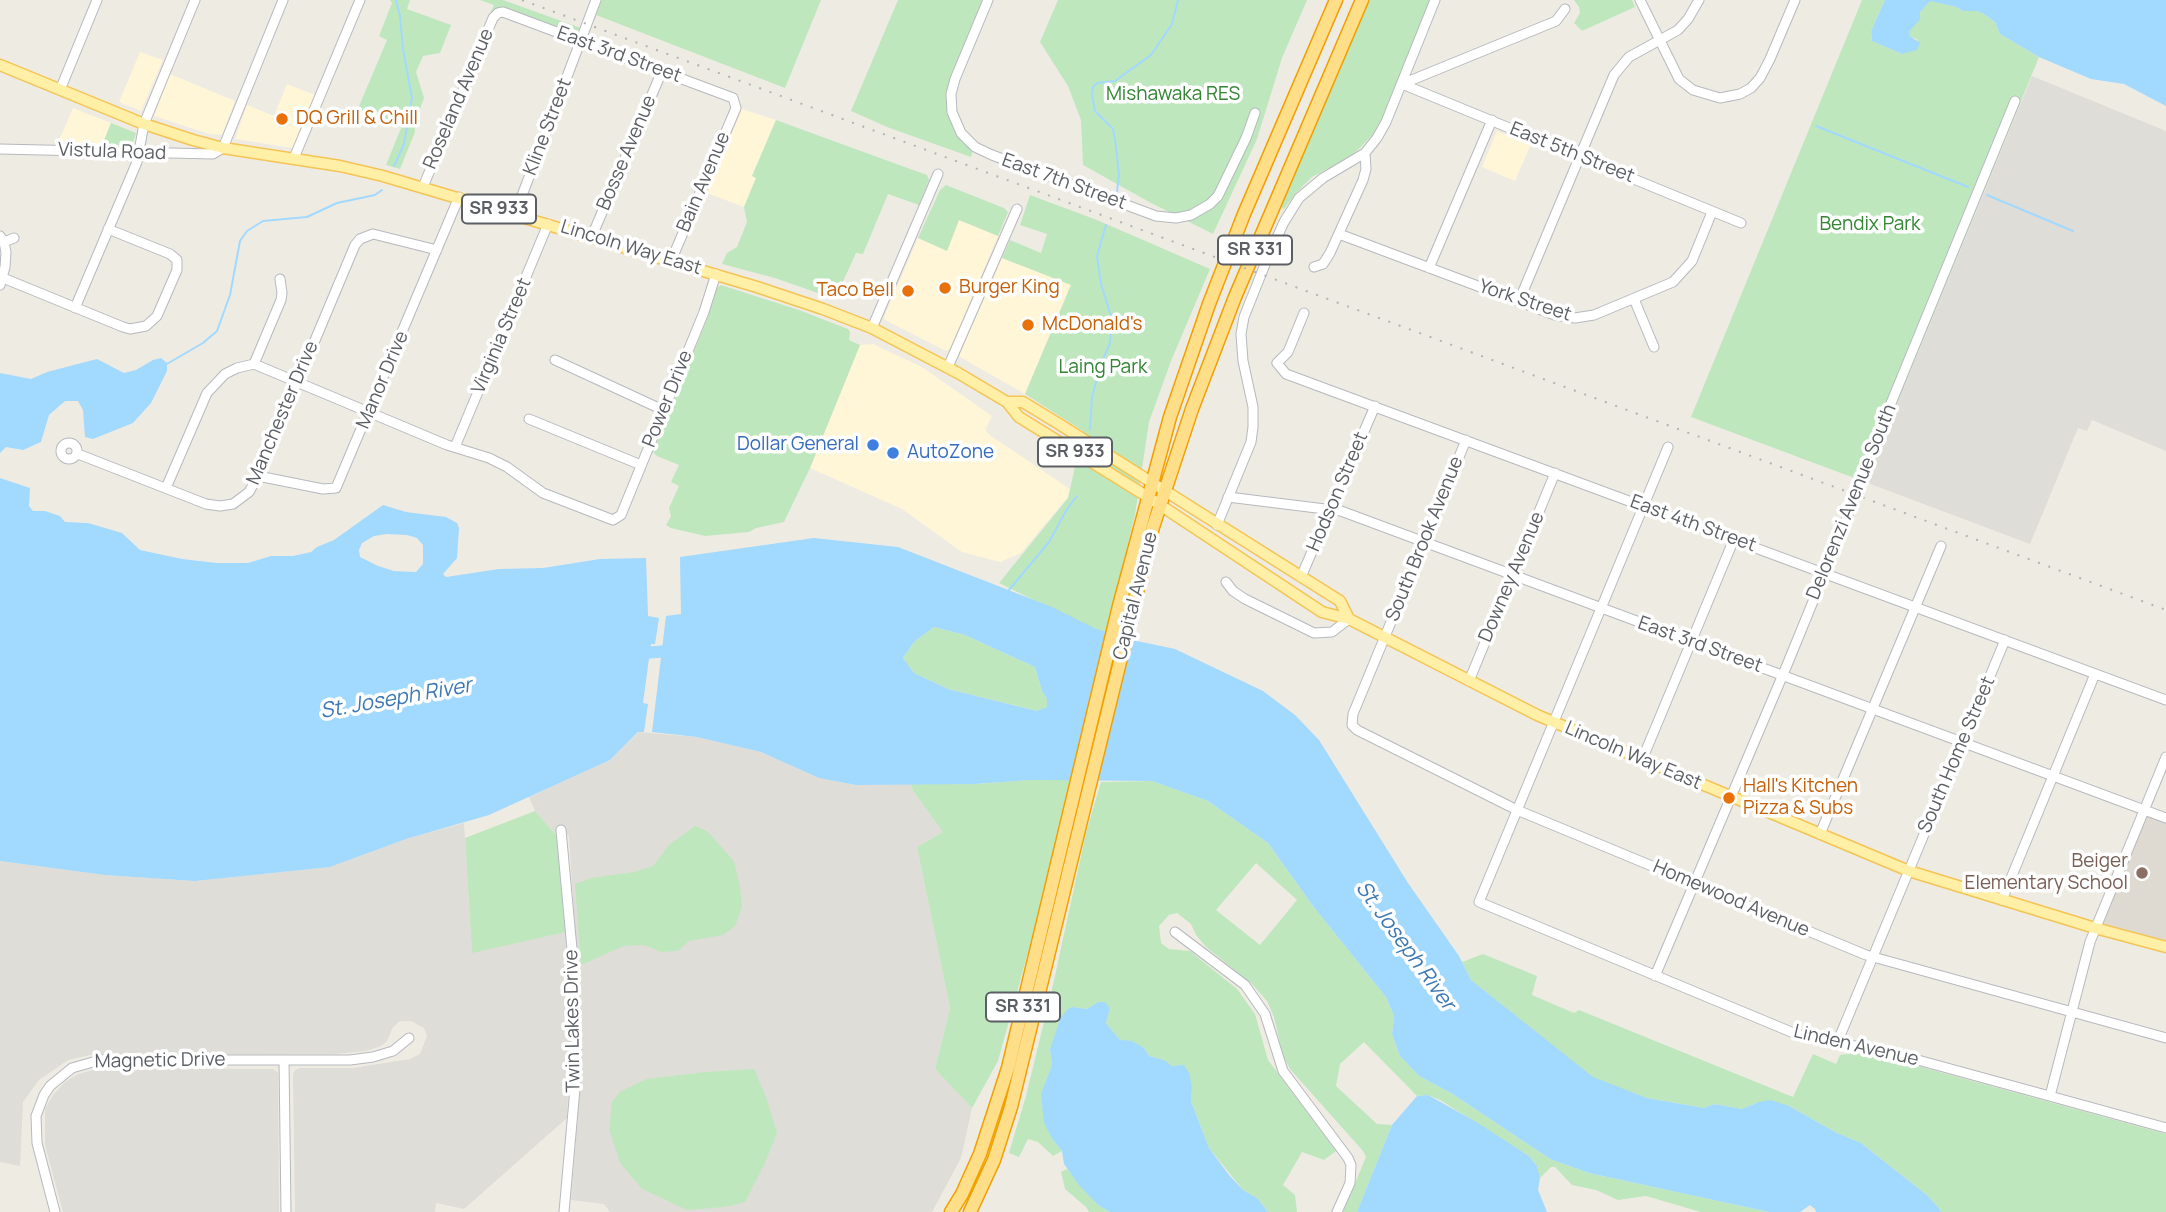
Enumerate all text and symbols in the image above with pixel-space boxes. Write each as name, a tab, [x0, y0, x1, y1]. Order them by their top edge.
street label: East 3rd Street	[554, 22, 684, 88]
street label: Roseland Avenue	[419, 25, 499, 173]
street label: Kline Street	[519, 75, 577, 179]
park label: Mishawaka RES	[1106, 84, 1240, 106]
street label: Bosse Avenue	[593, 92, 661, 214]
place label: DQ Grill & Chill	[296, 108, 418, 130]
marker: DQ Grill & Chill	[274, 111, 290, 127]
street label: East 5th Street	[1506, 118, 1638, 188]
street label: Bain Avenue	[673, 128, 735, 236]
street label: Vistula Road	[58, 139, 166, 165]
street label: East 7th Street	[999, 149, 1129, 215]
road number: SR 933	[462, 194, 536, 224]
park label: Bendix Park	[1819, 214, 1921, 236]
street label: Lincoln Way East	[558, 216, 704, 280]
road number: SR 331	[1218, 236, 1292, 264]
street label: Virginia Street	[467, 275, 537, 397]
street label: York Street	[1476, 275, 1574, 327]
place label: Burger King	[959, 277, 1060, 299]
place label: Taco Bell	[817, 280, 894, 302]
marker: Burger King	[937, 280, 953, 296]
marker: Taco Bell	[900, 283, 916, 299]
place label: McDonald's	[1042, 314, 1143, 336]
marker: McDonald's	[1020, 317, 1036, 333]
street label: Manor Drive	[352, 328, 414, 432]
street label: Manchester Drive	[242, 338, 324, 488]
street label: Power Drive	[638, 347, 698, 451]
park label: Laing Park	[1059, 357, 1147, 379]
street label: Delorenzi Avenue South	[1802, 401, 1902, 603]
street label: Hodson Street	[1303, 429, 1373, 555]
place label: Dollar General	[737, 434, 859, 456]
marker: Dollar General	[865, 437, 881, 453]
road number: SR 933	[1038, 438, 1112, 466]
place label: AutoZone	[907, 442, 994, 464]
marker: AutoZone	[885, 445, 901, 461]
street label: South Brook Avenue	[1381, 453, 1469, 625]
street label: East 4th Street	[1627, 491, 1759, 557]
street label: Downey Avenue	[1474, 508, 1550, 646]
street label: Capital Avenue	[1109, 530, 1163, 662]
street label: East 3rd Street	[1635, 612, 1765, 678]
water label: St. Joseph River	[318, 673, 474, 725]
street label: South Home Street	[1914, 673, 2000, 837]
street label: Lincoln Way East	[1561, 717, 1705, 795]
place label: Hall's Kitchen Pizza & Subs	[1743, 776, 1858, 820]
marker: Hall's Kitchen Pizza & Subs	[1721, 790, 1737, 806]
place label: Beiger Elementary School	[1965, 851, 2128, 895]
street label: Homewood Avenue	[1649, 856, 1813, 942]
marker: Beiger Elementary School	[2134, 865, 2150, 881]
water label: St. Joseph River	[1350, 877, 1460, 1015]
street label: Twin Lakes Drive	[560, 949, 586, 1093]
road number: SR 331	[986, 992, 1060, 1022]
street label: Linden Avenue	[1791, 1021, 1921, 1071]
street label: Magnetic Drive	[94, 1048, 226, 1074]

